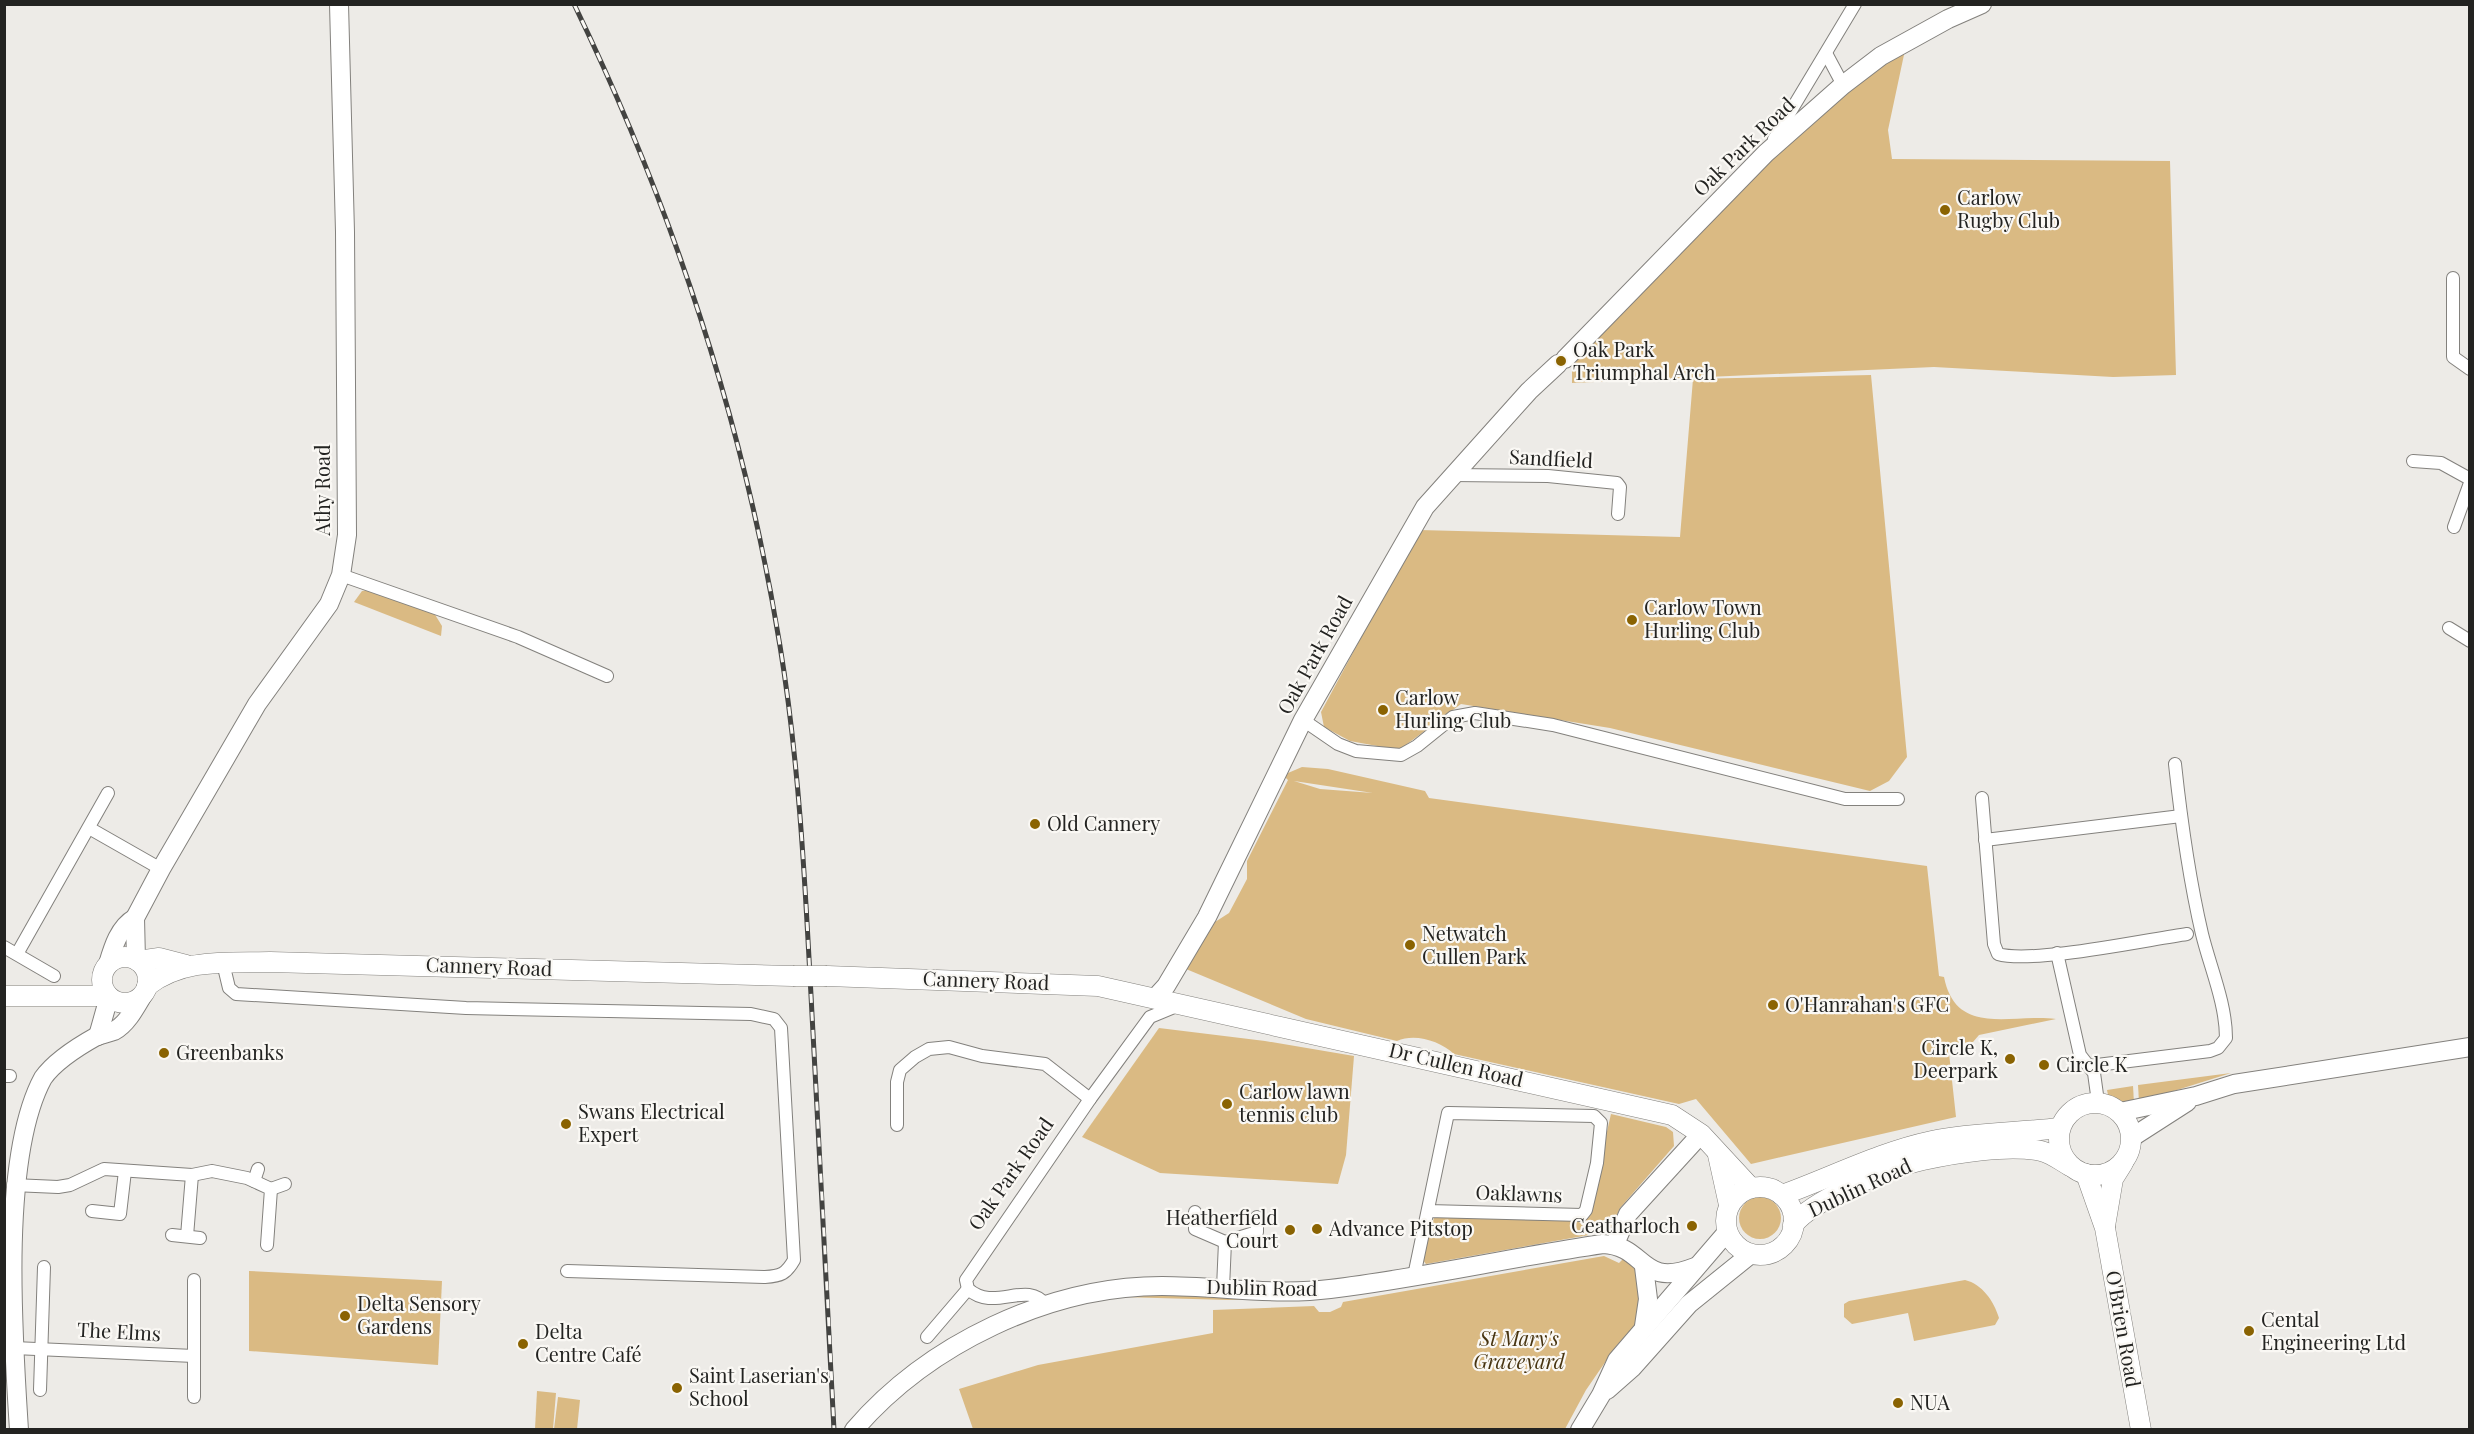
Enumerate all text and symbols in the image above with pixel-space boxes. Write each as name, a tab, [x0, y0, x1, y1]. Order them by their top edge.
street label: Oak Park Road	[1686, 90, 1800, 201]
place label: Carlow Rugby Club	[1957, 183, 2060, 233]
marker: Carlow Rugby Club	[1938, 203, 1952, 217]
place label: Oak Park Triumphal Arch	[1573, 335, 1716, 385]
marker: Oak Park Triumphal Arch	[1554, 354, 1568, 368]
street label: Sandfield	[1508, 442, 1594, 473]
street label: Athy Road	[308, 444, 335, 537]
street label: Oak Park Road	[1270, 590, 1358, 718]
place label: Carlow Town Hurling Club	[1644, 593, 1762, 643]
marker: Carlow Town Hurling Club	[1625, 613, 1639, 627]
place label: Carlow Hurling Club	[1395, 683, 1511, 733]
marker: Carlow Hurling Club	[1376, 703, 1390, 717]
place label: Old Cannery	[1047, 809, 1160, 836]
marker: Old Cannery	[1028, 817, 1042, 831]
place label: Netwatch Cullen Park	[1422, 919, 1527, 969]
marker: Netwatch Cullen Park	[1403, 938, 1417, 952]
street label: Cannery Road	[425, 950, 553, 981]
street label: Cannery Road	[922, 964, 1050, 995]
place label: O'Hanrahan's GFC	[1785, 990, 1949, 1017]
marker: O'Hanrahan's GFC	[1766, 998, 1780, 1012]
place label: Circle K, Deerpark	[1913, 1033, 1998, 1083]
street label: Dr Cullen Road	[1387, 1035, 1527, 1092]
place label: Greenbanks	[176, 1038, 284, 1065]
marker: Greenbanks	[157, 1046, 171, 1060]
place label: Circle K	[2056, 1050, 2128, 1077]
marker: Circle K, Deerpark	[2003, 1052, 2017, 1066]
marker: Circle K	[2037, 1058, 2051, 1072]
place label: Carlow lawn tennis club	[1239, 1077, 1350, 1127]
place label: Swans Electrical Expert	[578, 1097, 725, 1147]
marker: Carlow lawn tennis club	[1220, 1097, 1234, 1111]
street label: Oak Park Road	[961, 1111, 1059, 1235]
marker: Swans Electrical Expert	[559, 1117, 573, 1131]
street label: Dublin Road	[1803, 1151, 1916, 1222]
street label: Oaklawns	[1475, 1177, 1563, 1208]
place label: Heatherfield Court	[1166, 1203, 1279, 1253]
place label: Ceatharloch	[1571, 1211, 1680, 1238]
place label: Advance Pitstop	[1328, 1214, 1473, 1241]
marker: Ceatharloch	[1685, 1219, 1699, 1233]
marker: Advance Pitstop	[1310, 1222, 1324, 1236]
marker: Heatherfield Court	[1283, 1223, 1297, 1237]
street label: O'Brien Road	[2101, 1268, 2148, 1390]
street label: Dublin Road	[1206, 1272, 1318, 1301]
place label: Delta Sensory Gardens	[357, 1289, 481, 1339]
place label: Cental Engineering Ltd	[2261, 1305, 2406, 1355]
marker: Delta Sensory Gardens	[338, 1309, 352, 1323]
street label: The Elms	[77, 1315, 162, 1346]
place label: Delta Centre Café	[535, 1317, 642, 1367]
park label: St Mary's Graveyard	[1474, 1324, 1566, 1374]
marker: Cental Engineering Ltd	[2242, 1324, 2256, 1338]
marker: Delta Centre Café	[516, 1337, 530, 1351]
place label: Saint Laserian's School	[689, 1361, 829, 1411]
marker: Saint Laserian's School	[670, 1381, 684, 1395]
place label: NUA	[1910, 1388, 1950, 1415]
marker: NUA	[1891, 1396, 1905, 1410]

